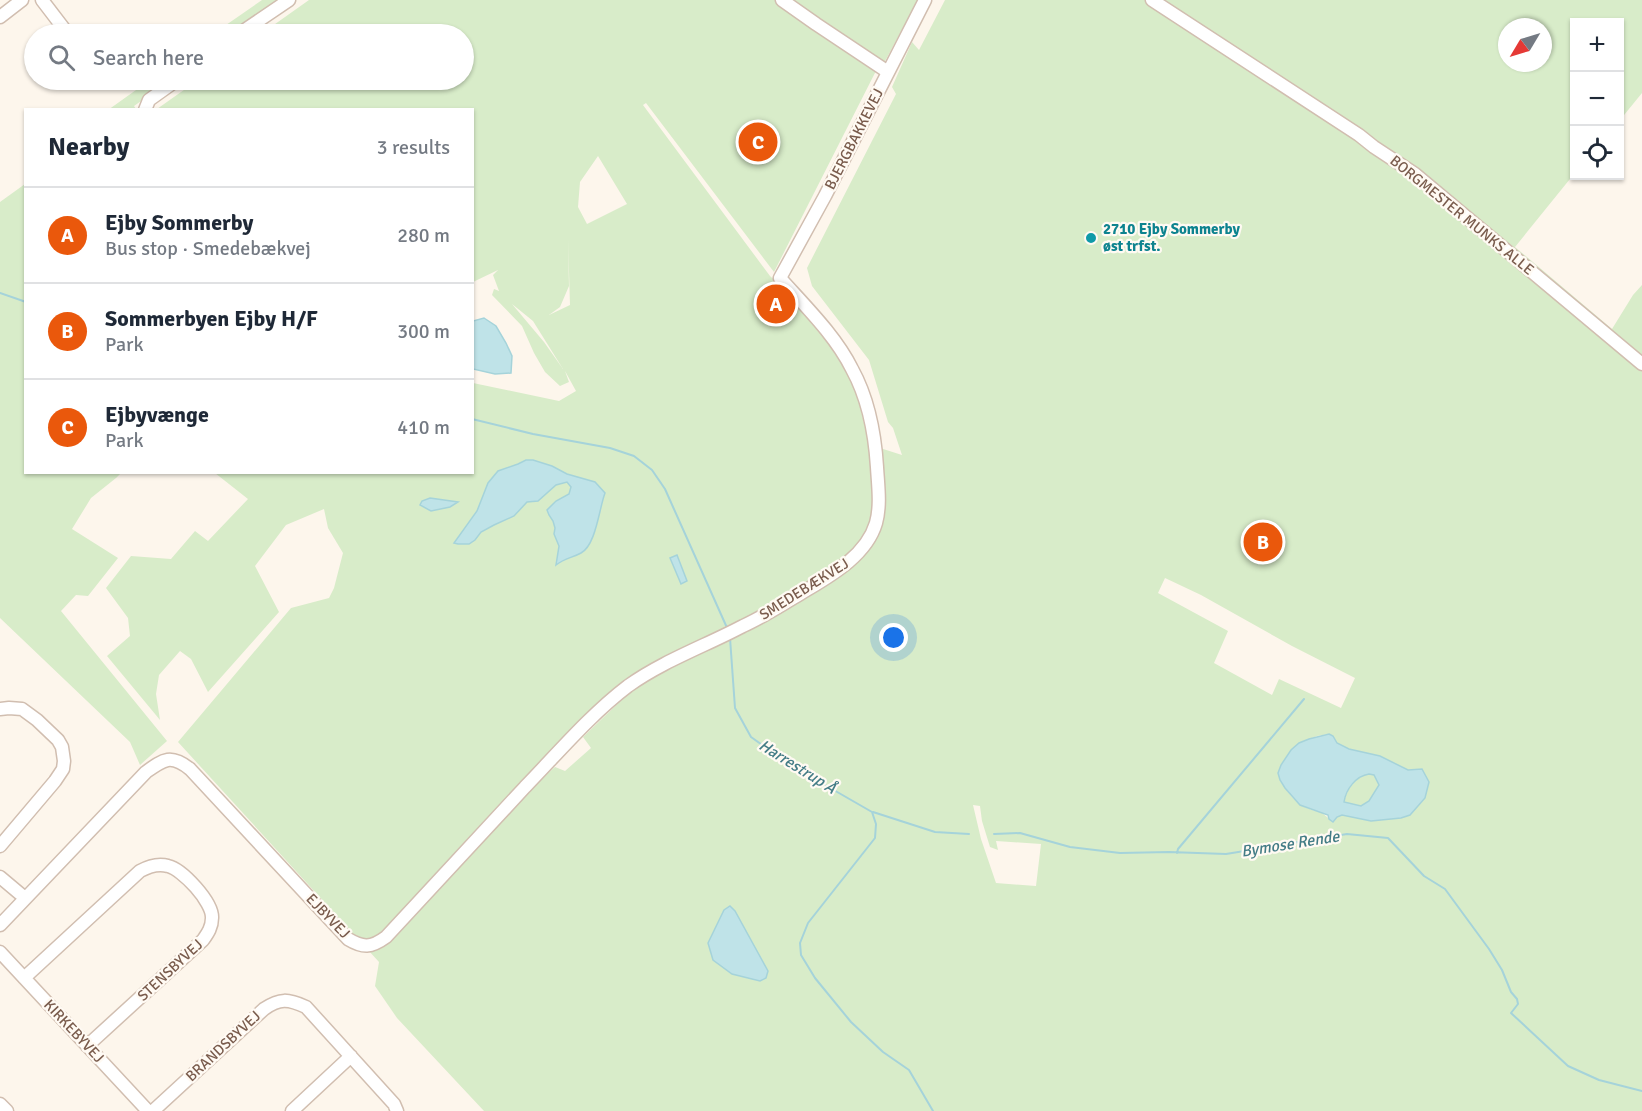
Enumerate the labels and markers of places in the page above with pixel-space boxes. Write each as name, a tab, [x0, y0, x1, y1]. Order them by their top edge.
pin: C	[738, 120, 777, 164]
place label: 2710 Ejby Sommerby øst trfst.	[1103, 220, 1241, 255]
marker: 2710 Ejby Sommerby øst trfst.	[1084, 231, 1098, 245]
pin: A	[756, 282, 796, 326]
pin: B	[1244, 520, 1282, 564]

